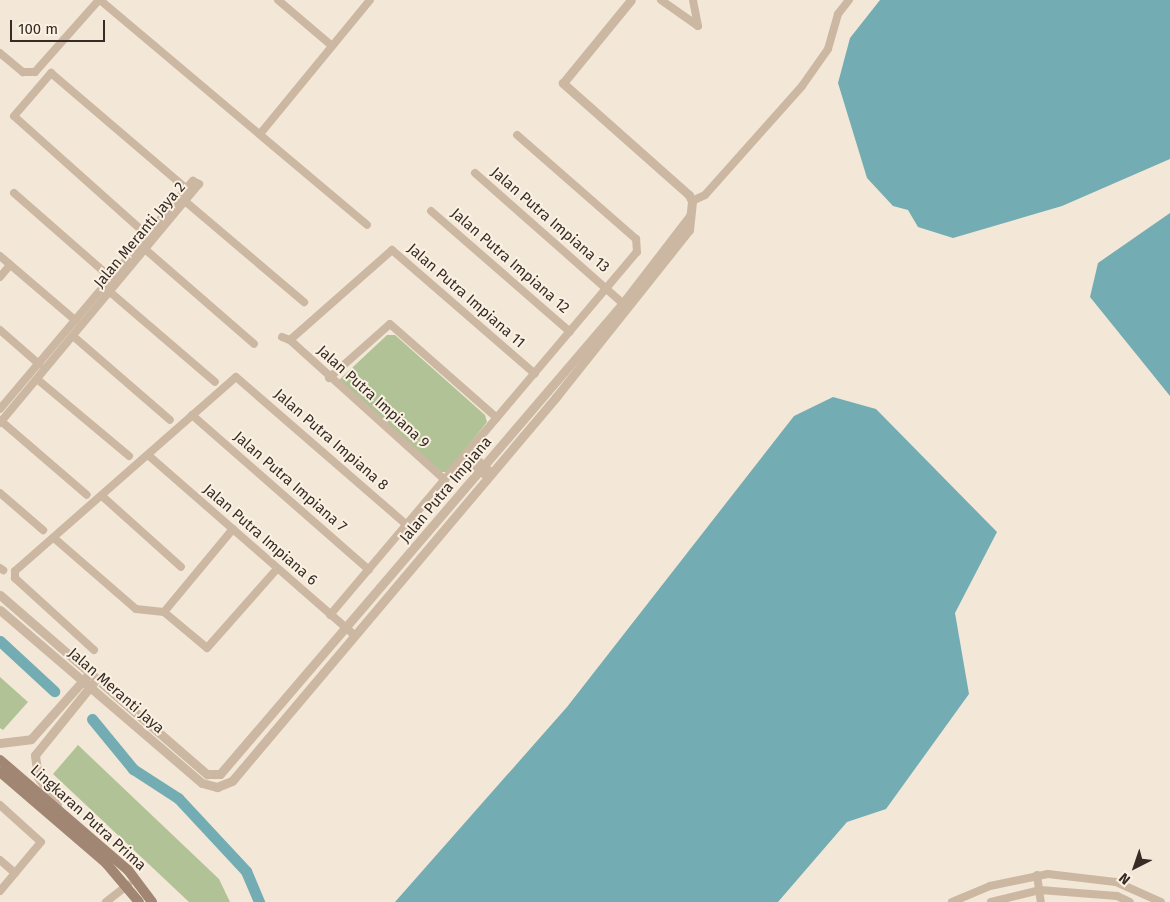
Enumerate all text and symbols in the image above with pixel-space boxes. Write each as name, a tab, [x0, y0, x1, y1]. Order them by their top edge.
scale bar	[12, 10, 108, 42]
text: 100 m	[18, 20, 58, 38]
street label: Jalan Putra Impiana 13	[487, 164, 613, 276]
street label: Jalan Meranti Jaya 2	[90, 178, 190, 292]
street label: Jalan Putra Impiana 12	[447, 205, 573, 317]
street label: Jalan Putra Impiana 11	[404, 240, 528, 352]
street label: Jalan Putra Impiana 9	[313, 342, 433, 452]
street label: Jalan Putra Impiana 8	[270, 385, 392, 495]
street label: Jalan Putra Impiana 7	[230, 428, 350, 536]
street label: Jalan Putra Impiana	[396, 433, 496, 547]
street label: Jalan Putra Impiana 6	[199, 481, 321, 589]
street label: Jalan Meranti Jaya	[64, 644, 168, 738]
street label: Lingkaran Putra Prima	[26, 761, 150, 875]
north arrow	[1110, 842, 1160, 892]
text: N	[1116, 869, 1134, 888]

